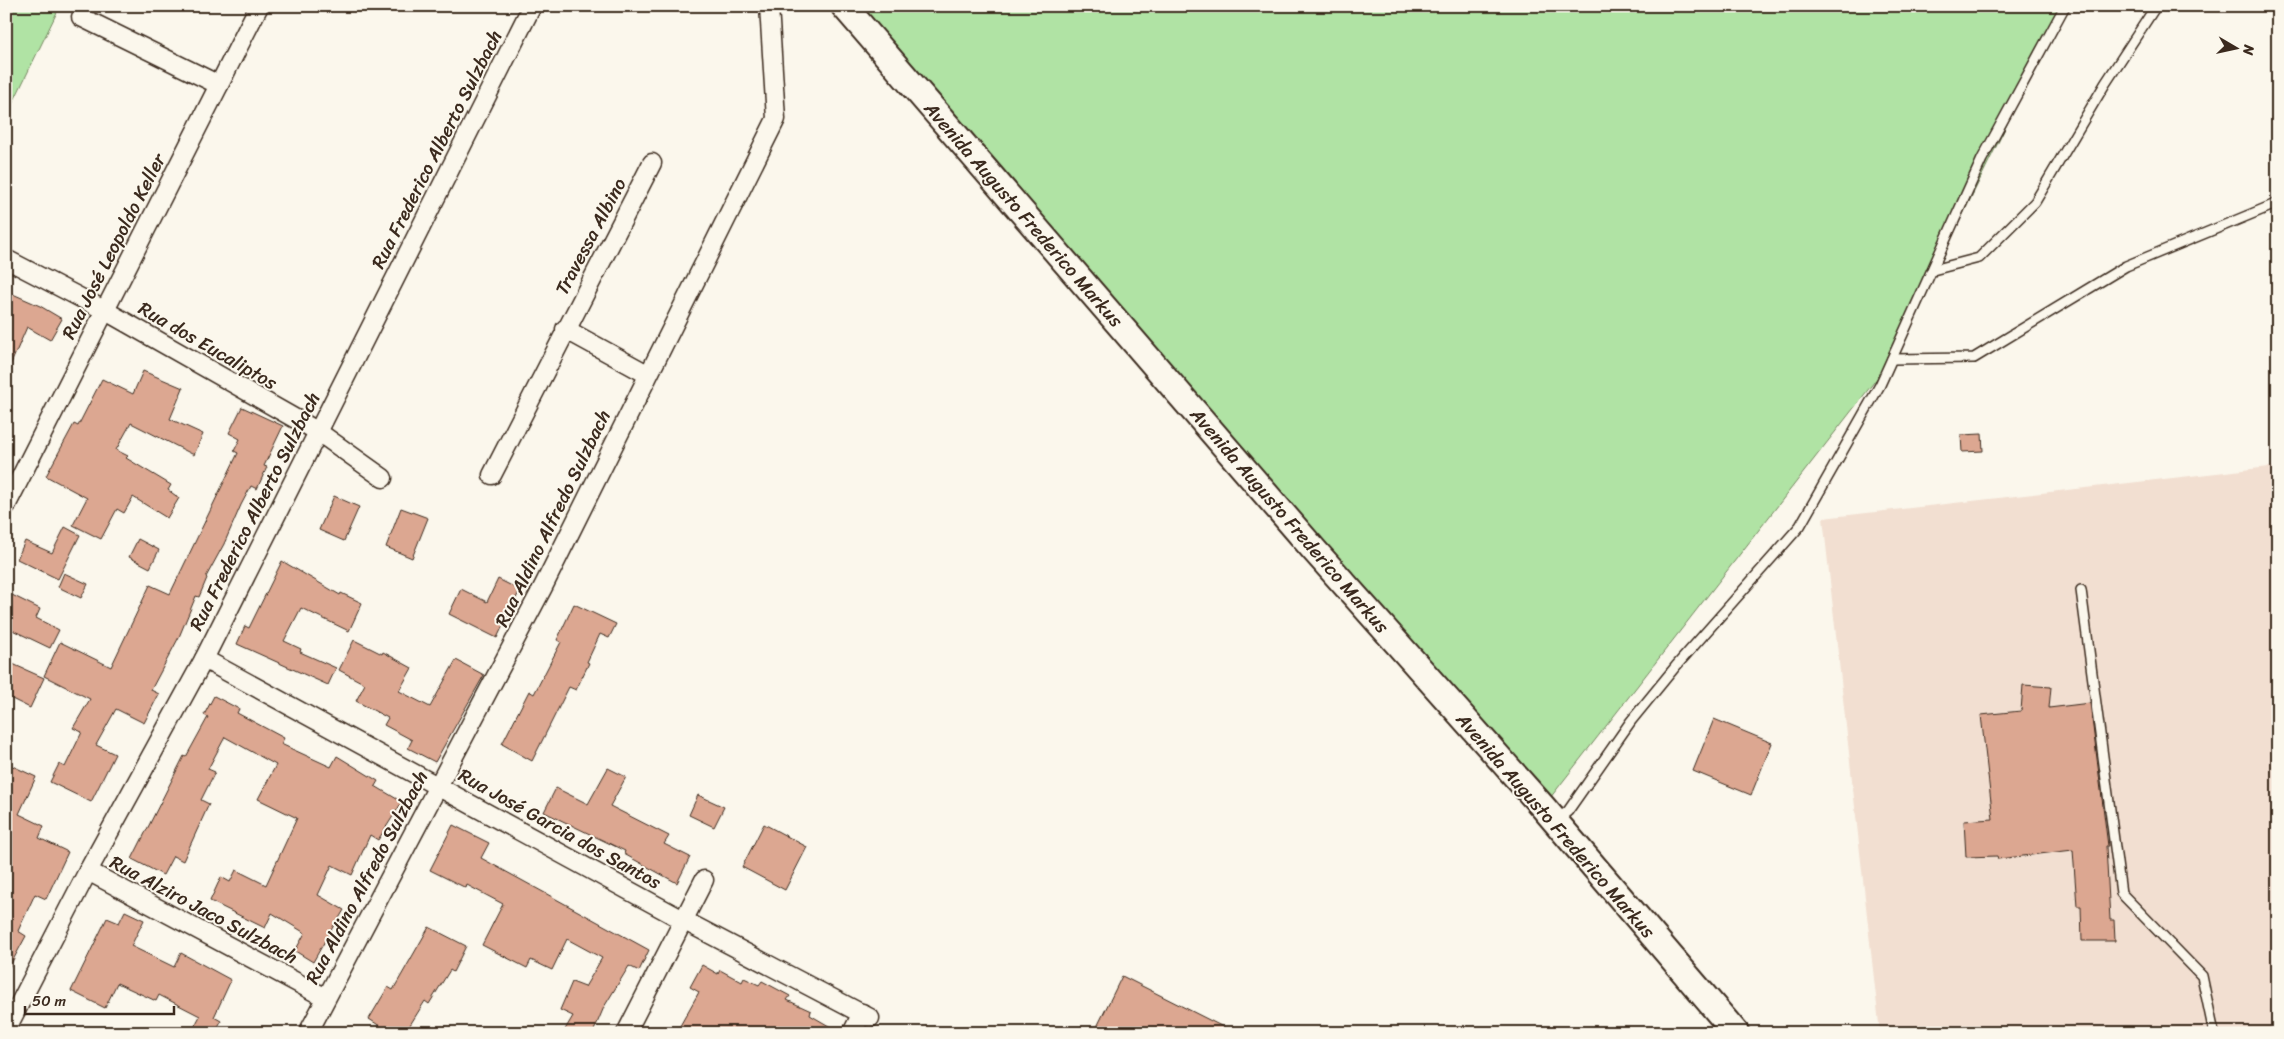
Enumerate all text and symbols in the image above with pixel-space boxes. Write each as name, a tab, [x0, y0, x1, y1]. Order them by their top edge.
north arrow	[2212, 22, 2262, 72]
street label: Rua Frederico Alberto Sulzbach	[362, 24, 511, 274]
text: N	[2235, 42, 2262, 57]
street label: Avenida Augusto Frederico Markus	[915, 93, 1132, 335]
street label: Rua José Leopoldo Keller	[52, 146, 175, 345]
street label: Travessa Albino	[546, 171, 635, 301]
street label: Rua dos Eucaliptos	[132, 292, 284, 399]
street label: Rua Frederico Alberto Sulzbach	[180, 386, 329, 636]
street label: Avenida Augusto Frederico Markus	[1181, 399, 1398, 641]
street label: Rua Aldino Alfredo Sulzbach	[485, 404, 620, 633]
street label: Avenida Augusto Frederico Markus	[1447, 704, 1664, 946]
street label: Rua José Garcia dos Santos	[452, 759, 668, 898]
street label: Rua Aldino Alfredo Sulzbach	[296, 764, 437, 990]
street label: Rua Alziro Jaco Sulzbach	[104, 846, 304, 973]
scale bar	[25, 984, 174, 1016]
text: 50 m	[32, 988, 67, 1014]

